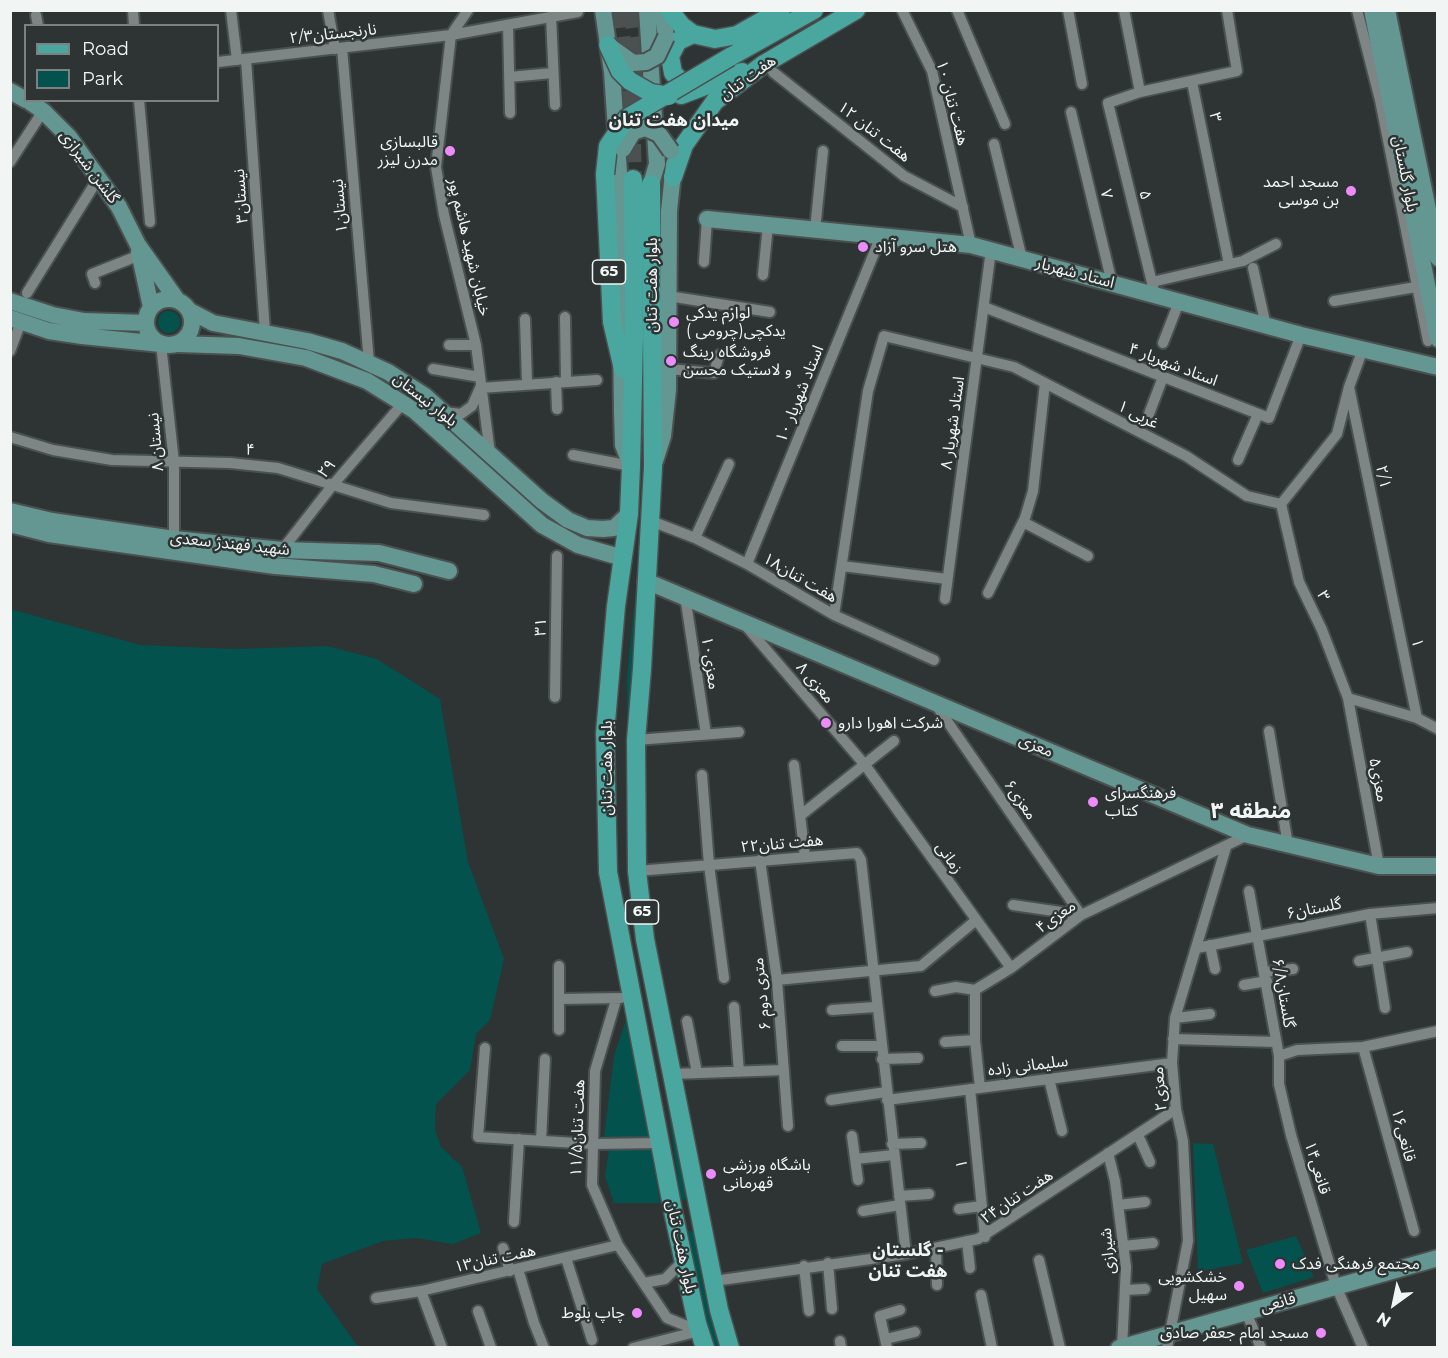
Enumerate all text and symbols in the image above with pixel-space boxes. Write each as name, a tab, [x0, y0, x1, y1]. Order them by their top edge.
street label: ۲/۳نارنجستان	[288, 20, 378, 48]
legend	[24, 24, 219, 102]
text: Road	[82, 38, 129, 60]
street label: هفت تنان	[716, 51, 780, 105]
street label: هفت تنان ۱۰	[931, 58, 973, 148]
text: Park	[82, 68, 123, 90]
street label: هفت تنان ۱۲	[834, 98, 914, 166]
district label: میدان هفت تنان	[609, 110, 739, 132]
street label: ۳	[1205, 111, 1225, 123]
street label: گلشن شیرازی	[55, 126, 123, 208]
place label: قالبسازی مدرن لیزر	[378, 132, 438, 170]
street label: بلوار گلستان	[1388, 134, 1422, 214]
marker: قالبسازی مدرن لیزر	[443, 144, 457, 158]
street label: ۳نیستان	[230, 168, 252, 224]
place label: مسجد احمد بن موسی	[1263, 172, 1339, 210]
street label: خیابان شهید هاشم پور	[444, 176, 494, 318]
street label: ۱نیستان	[328, 178, 352, 234]
marker: مسجد احمد بن موسی	[1344, 184, 1358, 198]
street label: ۷	[1096, 187, 1116, 201]
street label: ۵	[1135, 188, 1155, 202]
street label: بلوار هفت تنان	[642, 237, 662, 333]
place label: هتل سرو آزاد	[875, 237, 957, 257]
marker: هتل سرو آزاد	[856, 240, 870, 254]
street label: استاد شهریار	[1034, 253, 1116, 293]
road number: 65	[592, 260, 626, 284]
place label: لوازم یدکی یدکچی(چرومی )	[686, 303, 786, 341]
marker: لوازم یدکی یدکچی(چرومی )	[667, 315, 681, 329]
street label: استاد شهریار ۴	[1126, 339, 1220, 391]
place label: فروشگاه رینگ و لاستیک محسن	[683, 342, 792, 380]
street label: استاد شهریار ۱۰	[772, 343, 828, 445]
marker: فروشگاه رینگ و لاستیک محسن	[664, 354, 678, 368]
street label: بلوار نیستان	[389, 369, 461, 431]
street label: استاد شهریار ۸	[937, 375, 969, 471]
street label: ۱ غربی	[1114, 397, 1162, 433]
street label: نیستان ۸	[144, 412, 168, 472]
street label: ۴	[244, 440, 256, 460]
street label: ۲۹	[314, 456, 340, 482]
street label: ۲/۱	[1371, 463, 1395, 491]
street label: شهید فهندژ سعدی	[169, 528, 291, 560]
street label: هفت تنان۱۸	[759, 549, 841, 607]
street label: ۳	[1312, 588, 1334, 604]
street label: ۳۱	[531, 618, 551, 636]
street label: ۱۰معزی	[697, 635, 723, 691]
street label: ۱	[1407, 637, 1427, 649]
street label: معزی ۸	[792, 658, 838, 708]
place label: شرکت اهورا دارو	[838, 713, 943, 733]
marker: شرکت اهورا دارو	[819, 716, 833, 730]
street label: بلوار هفت تنان	[597, 720, 617, 816]
street label: معزی	[1016, 730, 1056, 762]
street label: ۵معزی	[1364, 756, 1392, 804]
street label: ۶معزی	[999, 776, 1041, 824]
place label: فرهنگسرای کتاب	[1105, 783, 1176, 821]
marker: فرهنگسرای کتاب	[1086, 795, 1100, 809]
district label: منطقه ۳	[1211, 799, 1291, 825]
street label: ۲۲هفت تنان	[740, 831, 824, 857]
street label: زمانی	[931, 838, 967, 878]
street label: گلستان۶	[1285, 894, 1343, 924]
street label: ۴معزی	[1032, 896, 1080, 938]
road number: 65	[626, 900, 658, 924]
street label: ۶ متری دوم	[749, 957, 775, 1031]
street label: ۶/۸گلستان	[1267, 957, 1299, 1029]
street label: سلیمانی زاده	[987, 1052, 1069, 1080]
street label: ۲معزی	[1149, 1066, 1171, 1112]
street label: ۱۱/۵هفت تنان	[567, 1079, 589, 1177]
street label: ۱۶قانعی	[1387, 1106, 1419, 1164]
street label: ۱۴قانعی	[1300, 1139, 1334, 1197]
place label: باشگاه ورزشی قهرمانی	[723, 1155, 811, 1193]
street label: ۱	[952, 1158, 972, 1170]
street label: هفت تنان۲۴	[977, 1166, 1057, 1228]
marker: باشگاه ورزشی قهرمانی	[704, 1167, 718, 1181]
street label: بلوار هفت تنان	[662, 1198, 700, 1296]
street label: شیرازی	[1096, 1227, 1120, 1275]
district label: گلستان - هفت تنان	[868, 1240, 948, 1282]
street label: ۱۳هفت تنان	[452, 1241, 538, 1277]
place label: مجتمع فرهنگی فدک	[1292, 1254, 1420, 1274]
marker: مجتمع فرهنگی فدک	[1273, 1257, 1287, 1271]
place label: خشکشویی سهیل	[1158, 1267, 1227, 1305]
north arrow	[1364, 1274, 1424, 1334]
marker: خشکشویی سهیل	[1232, 1279, 1246, 1293]
street label: قانعی	[1258, 1289, 1298, 1317]
place label: چاپ بلوط	[562, 1303, 625, 1323]
marker: چاپ بلوط	[630, 1306, 644, 1320]
text: N	[1373, 1308, 1395, 1331]
place label: مسجد امام جعفر صادق	[1160, 1323, 1309, 1343]
marker: مسجد امام جعفر صادق	[1314, 1326, 1328, 1340]

